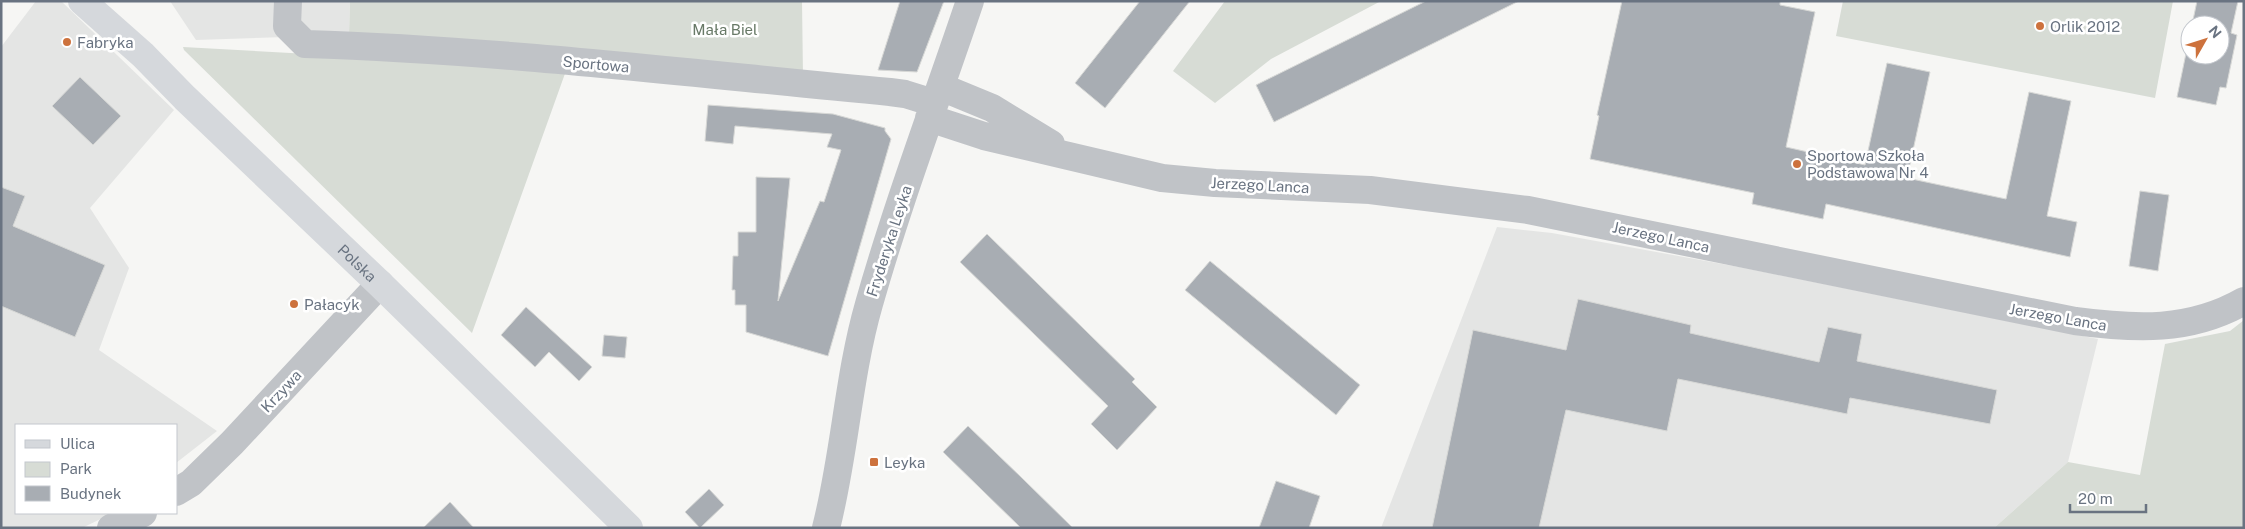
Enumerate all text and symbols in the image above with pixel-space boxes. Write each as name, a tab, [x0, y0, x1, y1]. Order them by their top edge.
north arrow	[2180, 15, 2230, 65]
place label: Orlik 2012	[2050, 18, 2120, 35]
marker: Orlik 2012	[2034, 20, 2046, 32]
park label: Mała Biel	[692, 21, 758, 38]
text: N	[2205, 23, 2225, 41]
place label: Fabryka	[77, 34, 134, 51]
marker: Fabryka	[61, 36, 73, 48]
street label: Sportowa	[562, 53, 630, 75]
place label: Sportowa Szkoła Podstawowa Nr 4	[1807, 147, 1929, 181]
marker: Sportowa Szkoła Podstawowa Nr 4	[1791, 158, 1803, 170]
street label: Jerzego Lanca	[1210, 174, 1310, 196]
street label: Fryderyka Leyka	[863, 183, 915, 299]
street label: Jerzego Lanca	[1611, 218, 1711, 256]
street label: Polska	[335, 240, 380, 285]
place label: Pałacyk	[304, 296, 360, 313]
marker: Pałacyk	[288, 298, 300, 310]
street label: Jerzego Lanca	[2008, 300, 2108, 334]
street label: Krzywa	[257, 366, 305, 416]
legend	[15, 424, 178, 514]
text: Ulica	[60, 435, 95, 452]
place label: Leyka	[884, 454, 925, 471]
marker: Leyka	[868, 456, 880, 468]
text: Park	[60, 460, 92, 477]
scale bar	[2070, 482, 2146, 514]
text: Budynek	[60, 485, 121, 502]
text: 20 m	[2078, 490, 2113, 507]

